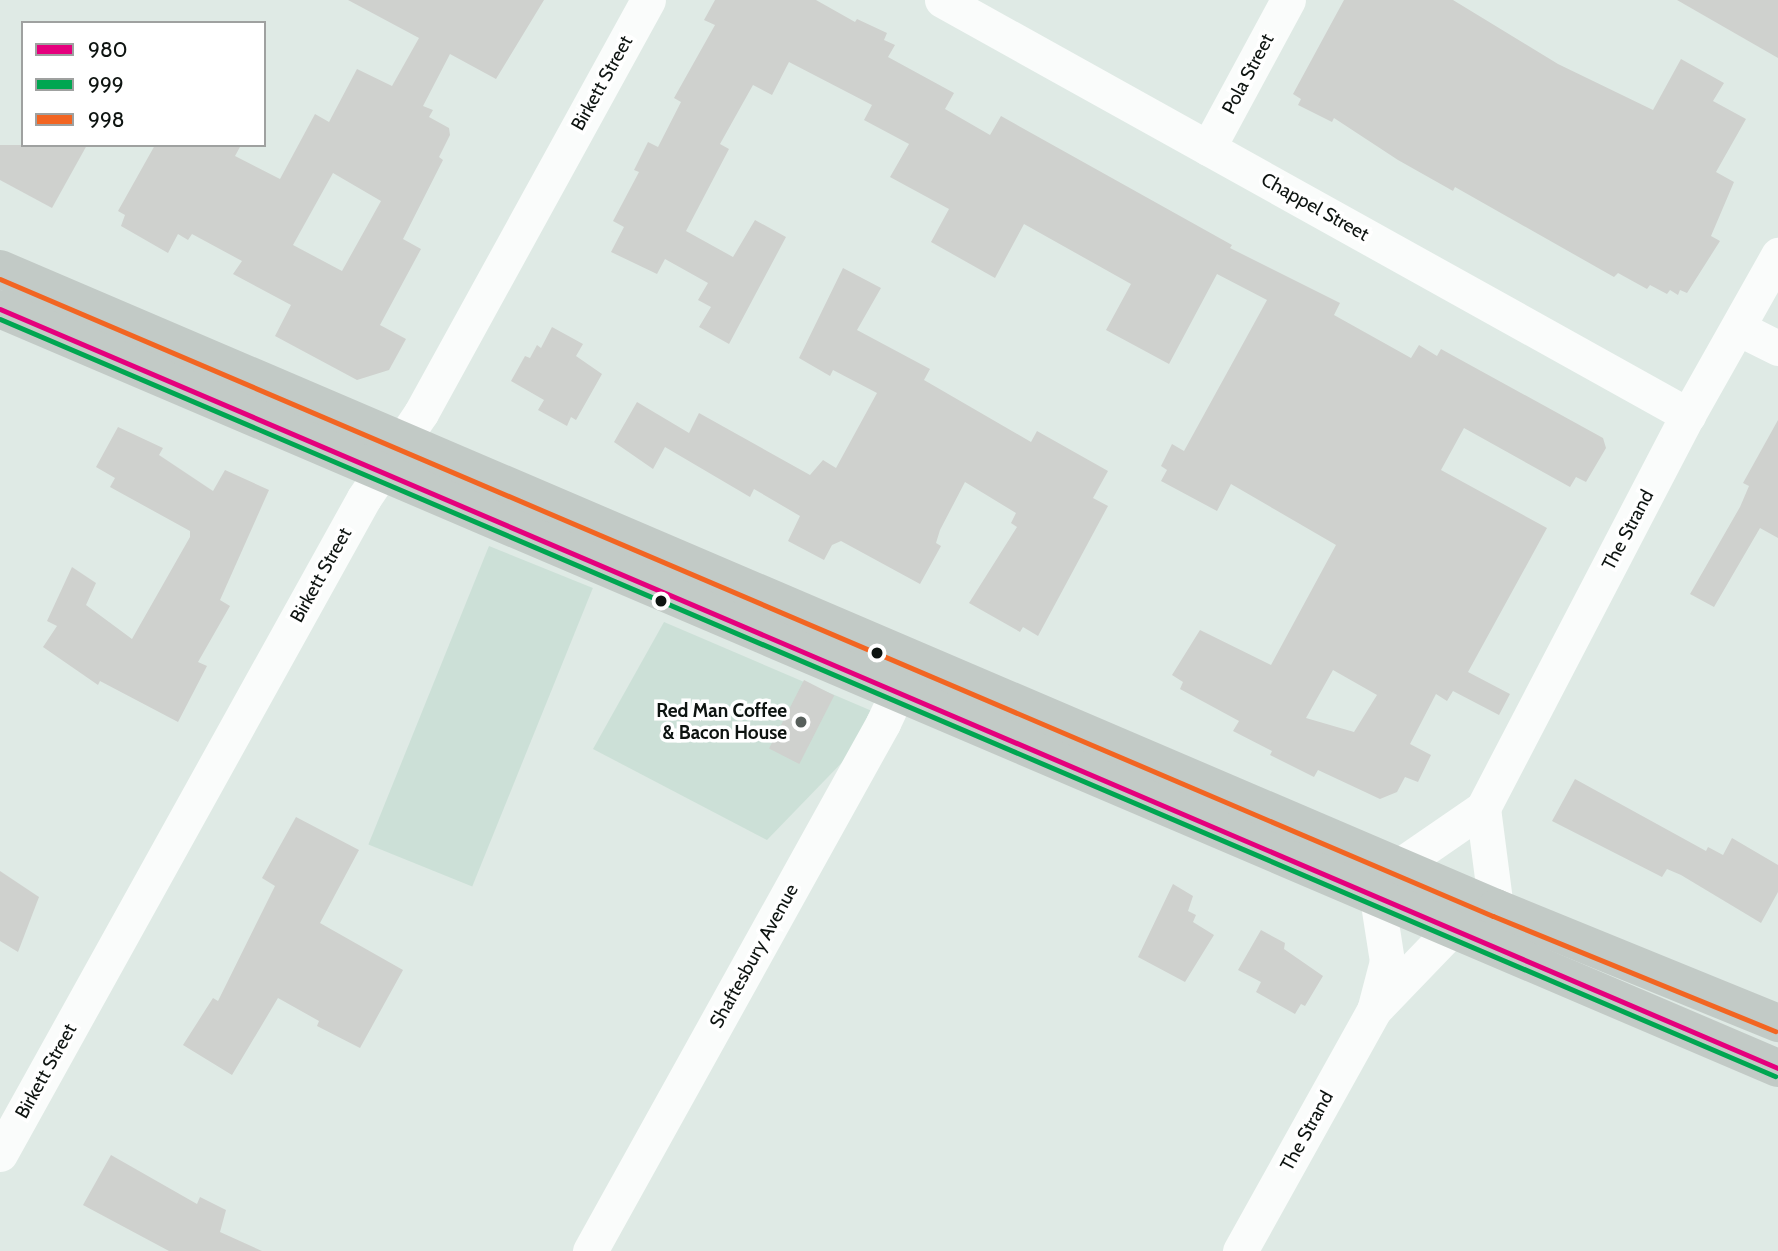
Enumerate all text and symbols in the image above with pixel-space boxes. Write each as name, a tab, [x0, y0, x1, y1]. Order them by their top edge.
legend	[21, 21, 266, 147]
street label: Pola Street	[1217, 30, 1279, 118]
street label: Birkett Street	[567, 32, 637, 134]
text: 980	[88, 37, 127, 62]
text: 999	[88, 72, 124, 97]
text: 998	[88, 107, 125, 132]
street label: Chappel Street	[1257, 168, 1373, 246]
street label: The Strand	[1597, 486, 1659, 574]
street label: Birkett Street	[286, 524, 356, 626]
unlabelled marker	[654, 594, 668, 608]
unlabelled marker	[870, 646, 884, 660]
place label: Red Man Coffee & Bacon House	[656, 700, 787, 744]
marker: Red Man Coffee & Bacon House	[793, 714, 809, 730]
street label: Shaftesbury Avenue	[705, 880, 803, 1032]
street label: Birkett Street	[11, 1020, 81, 1122]
street label: The Strand	[1276, 1087, 1338, 1175]

